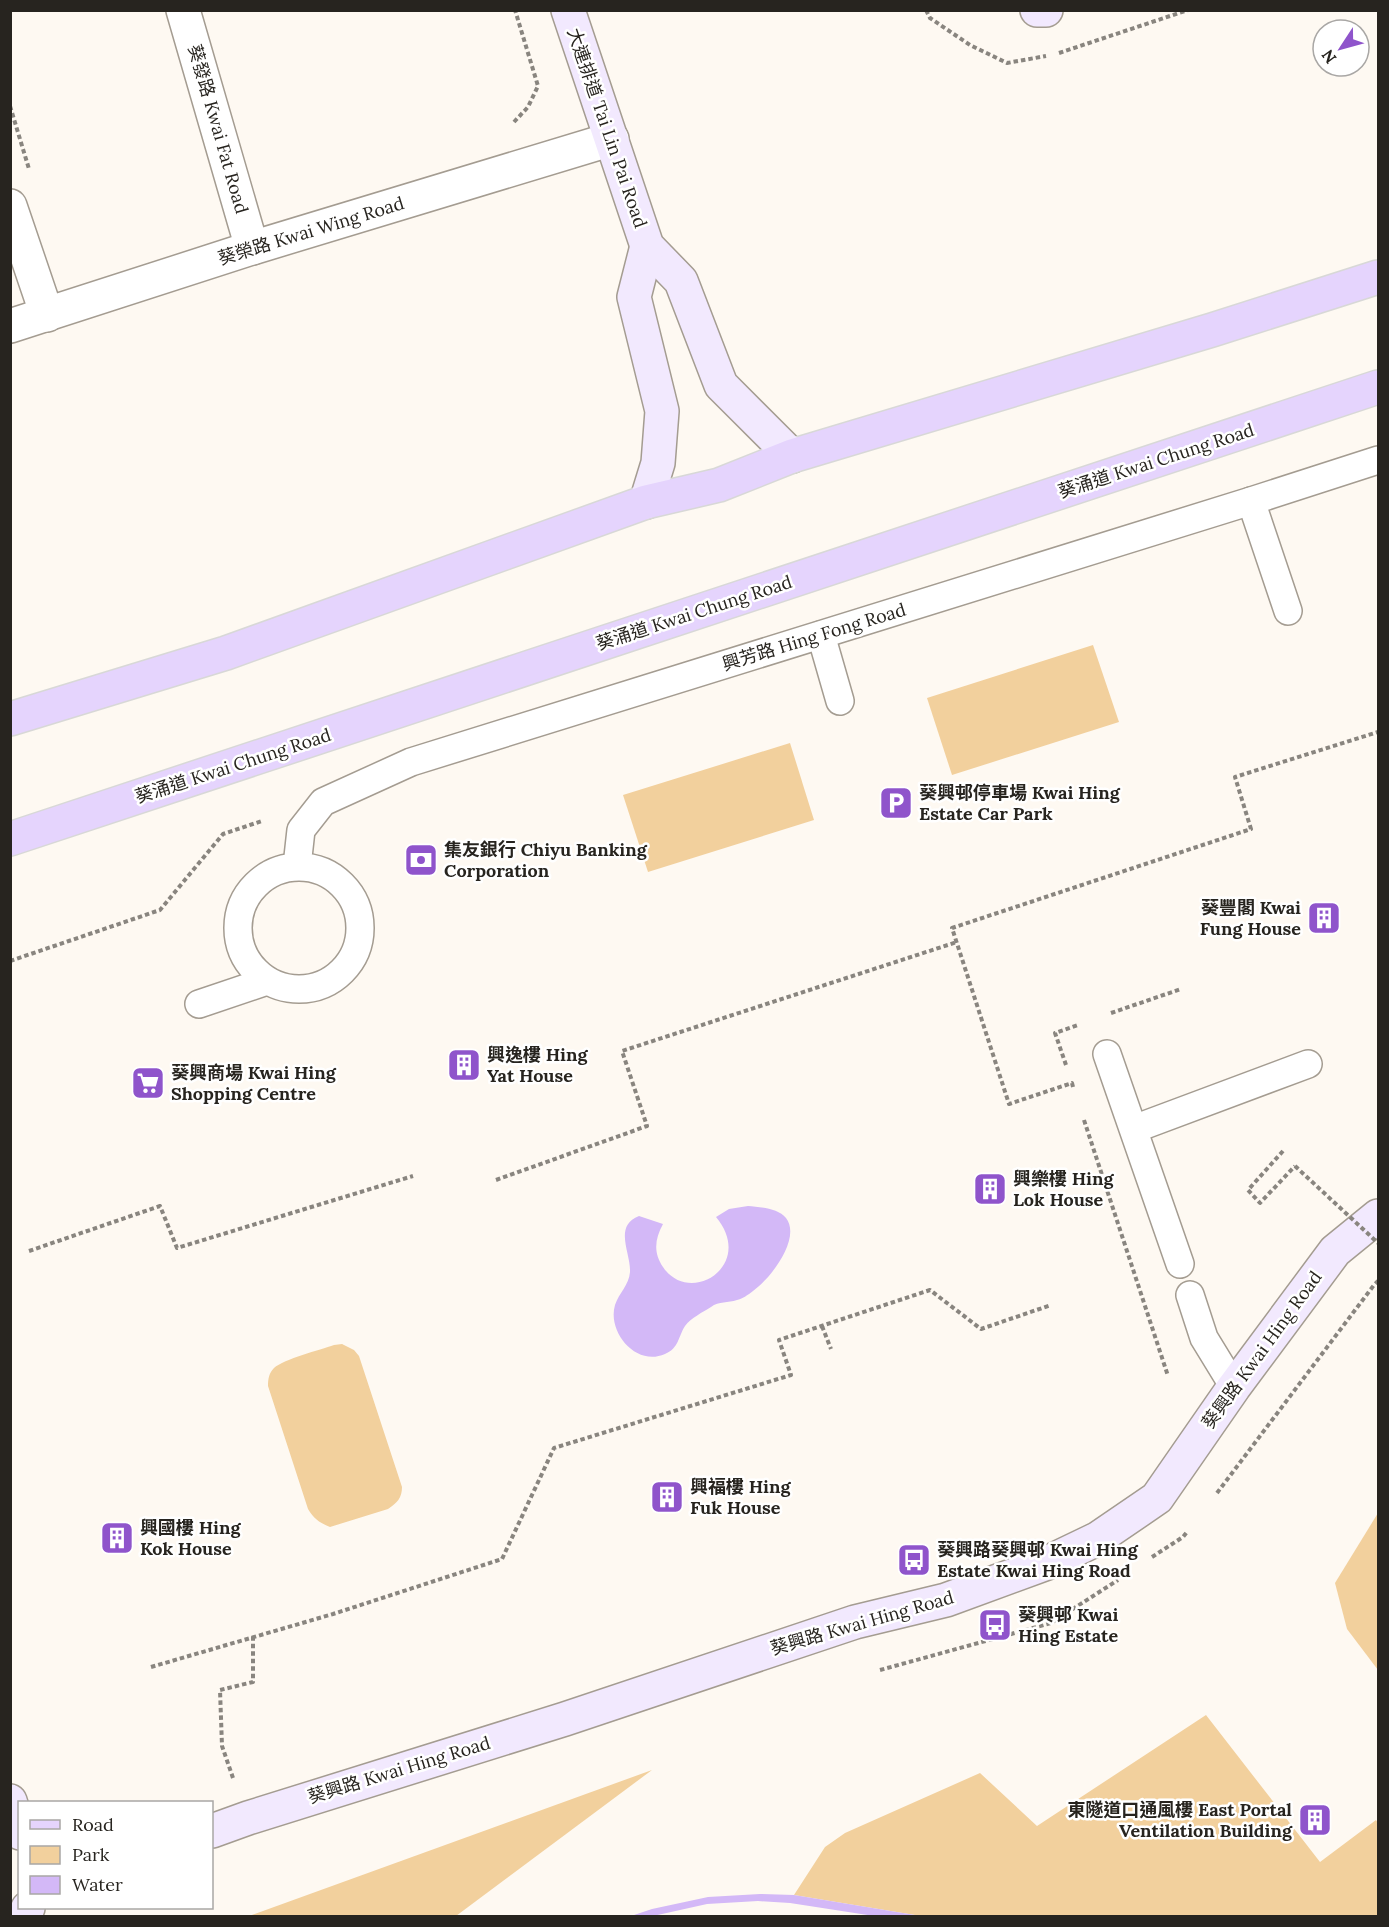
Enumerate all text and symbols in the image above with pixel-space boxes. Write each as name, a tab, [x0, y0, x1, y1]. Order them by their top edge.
north arrow	[1311, 18, 1371, 78]
street label: 大連排道 Tai Lin Pai Road	[562, 25, 653, 231]
street label: 葵發路 Kwai Fat Road	[183, 41, 254, 216]
text: N	[1317, 46, 1341, 68]
street label: 葵榮路 Kwai Wing Road	[215, 191, 407, 270]
street label: 葵涌道 Kwai Chung Road	[1055, 418, 1257, 503]
street label: 葵涌道 Kwai Chung Road	[593, 570, 795, 655]
street label: 興芳路 Hing Fong Road	[719, 598, 909, 675]
street label: 葵涌道 Kwai Chung Road	[132, 723, 334, 808]
place label: 葵興邨停車場 Kwai Hing Estate Car Park	[919, 781, 1121, 825]
parking icon: 葵興邨停車場 Kwai Hing Estate Car Park	[878, 785, 914, 821]
place label: 集友銀行 Chiyu Banking Corporation	[444, 838, 648, 882]
bank icon: 集友銀行 Chiyu Banking Corporation	[403, 842, 439, 878]
place label: 葵豐閣 Kwai Fung House	[1200, 896, 1301, 940]
building icon: 葵豐閣 Kwai Fung House	[1306, 900, 1342, 936]
place label: 興逸樓 Hing Yat House	[487, 1043, 588, 1087]
building icon: 興逸樓 Hing Yat House	[446, 1047, 482, 1083]
place label: 葵興商場 Kwai Hing Shopping Centre	[171, 1061, 337, 1105]
supermarket icon: 葵興商場 Kwai Hing Shopping Centre	[130, 1065, 166, 1101]
place label: 興樂樓 Hing Lok House	[1013, 1167, 1114, 1211]
building icon: 興樂樓 Hing Lok House	[972, 1171, 1008, 1207]
street label: 葵興路 Kwai Hing Road	[1197, 1266, 1327, 1433]
place label: 興福樓 Hing Fuk House	[690, 1475, 791, 1519]
building icon: 興福樓 Hing Fuk House	[649, 1479, 685, 1515]
place label: 興國樓 Hing Kok House	[140, 1516, 241, 1560]
building icon: 興國樓 Hing Kok House	[99, 1520, 135, 1556]
place label: 葵興路葵興邨 Kwai Hing Estate Kwai Hing Road	[937, 1538, 1139, 1582]
bus stop icon: 葵興路葵興邨 Kwai Hing Estate Kwai Hing Road	[896, 1542, 932, 1578]
street label: 葵興路 Kwai Hing Road	[767, 1585, 956, 1660]
place label: 葵興邨 Kwai Hing Estate	[1018, 1603, 1119, 1647]
bus stop icon: 葵興邨 Kwai Hing Estate	[977, 1607, 1013, 1643]
street label: 葵興路 Kwai Hing Road	[305, 1731, 493, 1808]
place label: 東隧道口通風樓 East Portal Ventilation Building	[1067, 1798, 1293, 1842]
legend	[18, 1801, 213, 1909]
building icon: 東隧道口通風樓 East Portal Ventilation Building	[1297, 1802, 1333, 1838]
text: Road	[72, 1813, 114, 1836]
text: Park	[72, 1843, 110, 1866]
text: Water	[72, 1873, 123, 1896]

